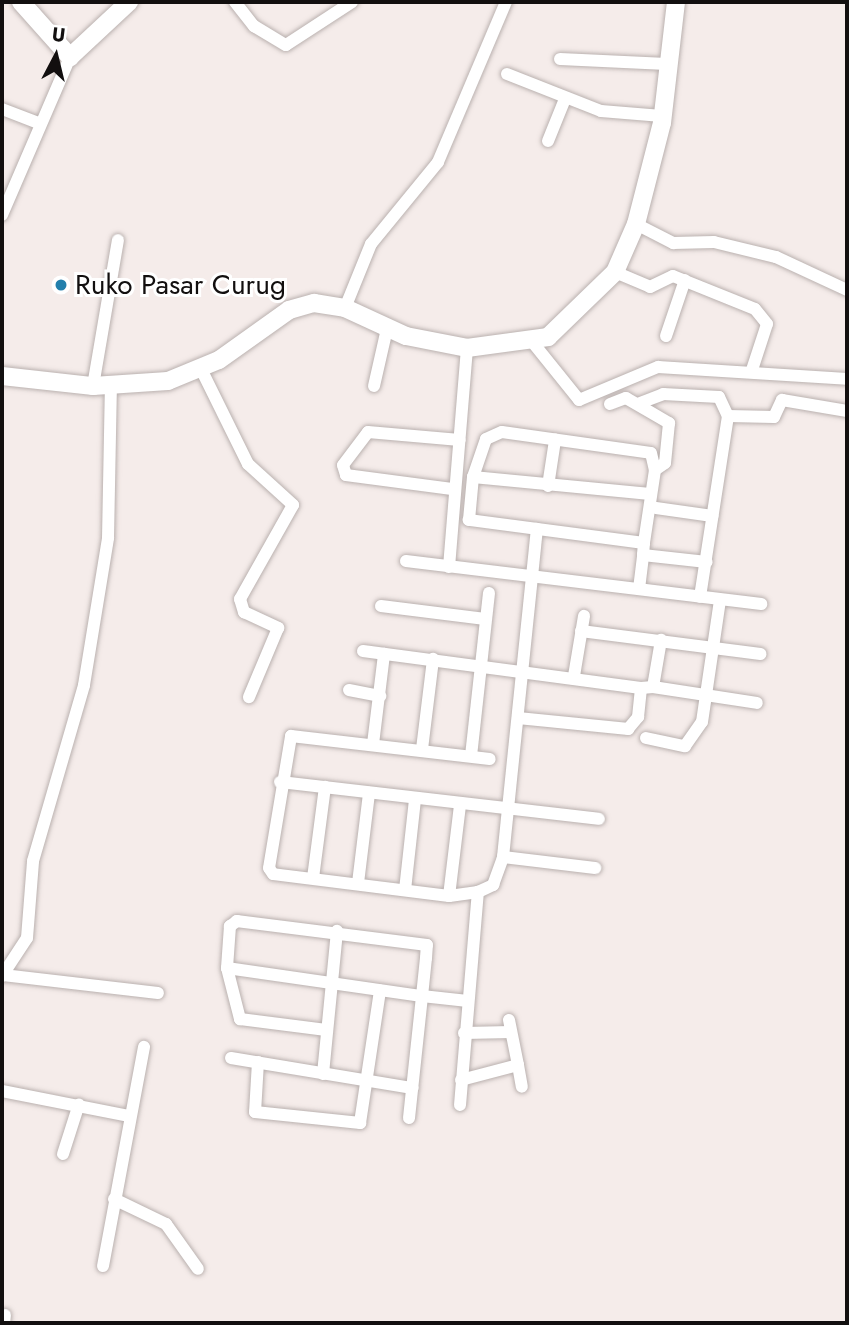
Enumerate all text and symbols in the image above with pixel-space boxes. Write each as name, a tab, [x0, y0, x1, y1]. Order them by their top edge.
text: U	[50, 20, 67, 49]
north arrow	[21, 21, 91, 91]
place label: Ruko Pasar Curug	[75, 268, 286, 302]
marker: Ruko Pasar Curug	[53, 277, 69, 293]

